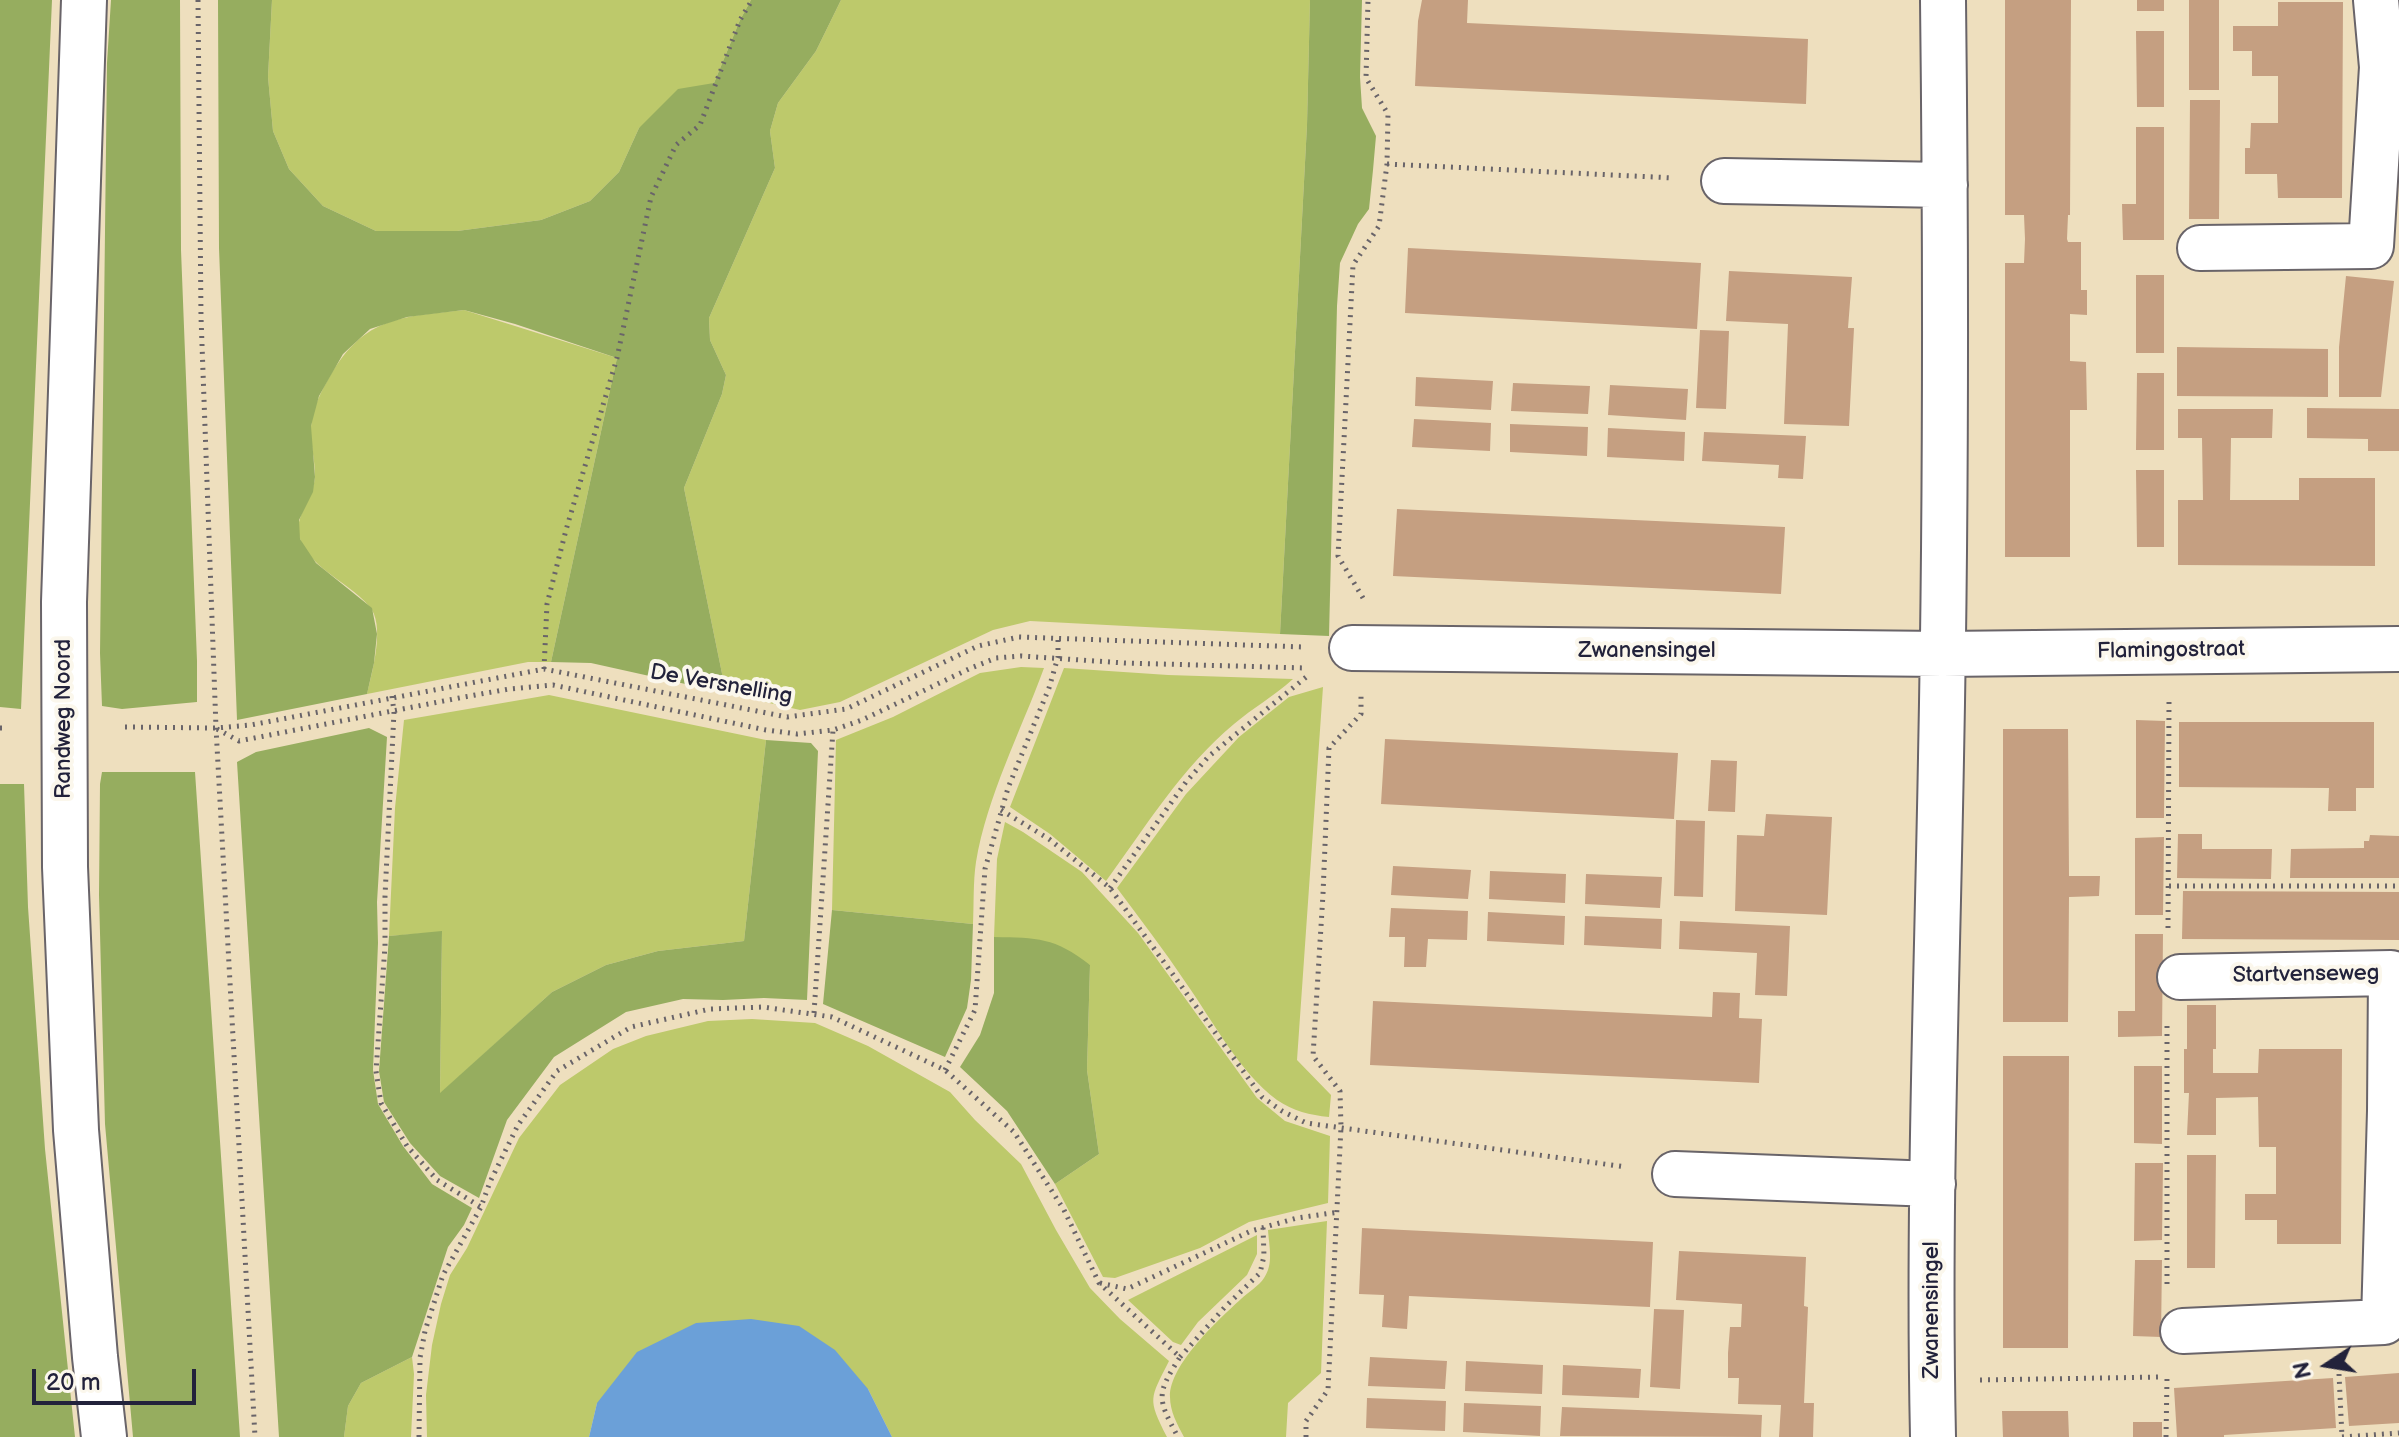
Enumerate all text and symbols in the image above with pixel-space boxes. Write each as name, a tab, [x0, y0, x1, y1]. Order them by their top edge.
street label: Flamingostraat	[2097, 637, 2245, 665]
street label: Zwanensingel	[1578, 638, 1716, 664]
street label: Randweg Noord	[51, 639, 77, 799]
street label: De Versnelling	[648, 659, 794, 711]
street label: Startvenseweg	[2232, 961, 2380, 989]
street label: Zwanensingel	[1919, 1241, 1945, 1379]
north arrow	[2287, 1325, 2367, 1405]
scale bar	[36, 1353, 200, 1403]
text: N	[2288, 1359, 2318, 1381]
text: 20 m	[46, 1368, 101, 1397]

